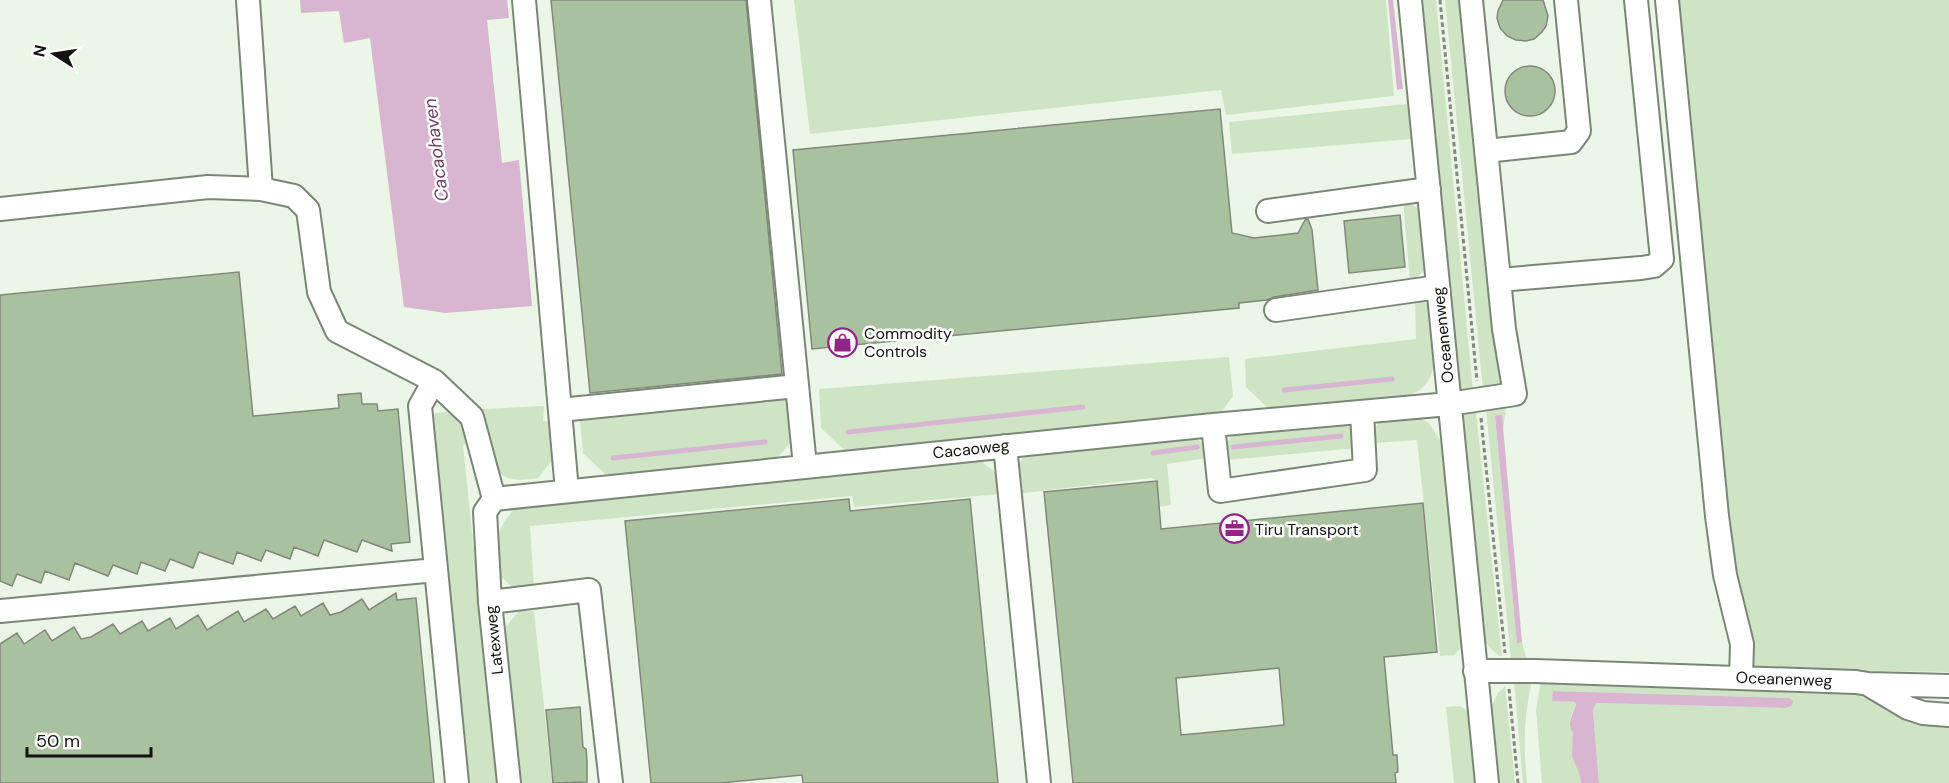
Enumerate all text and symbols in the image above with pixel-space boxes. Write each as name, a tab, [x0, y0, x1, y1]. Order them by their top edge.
north arrow	[24, 24, 84, 84]
text: N	[28, 43, 51, 59]
water label: Cacaohaven	[418, 97, 454, 203]
street label: Oceanenweg	[1427, 286, 1458, 384]
place label: Commodity Controls	[864, 323, 952, 362]
shop icon: Commodity Controls	[827, 326, 859, 358]
street label: Cacaoweg	[932, 435, 1010, 463]
office icon: Tiru Transport	[1218, 513, 1250, 545]
place label: Tiru Transport	[1255, 519, 1359, 540]
street label: Latexweg	[480, 604, 508, 676]
street label: Oceanenweg	[1735, 667, 1833, 691]
scale bar	[27, 720, 152, 758]
text: 50 m	[36, 729, 80, 753]

